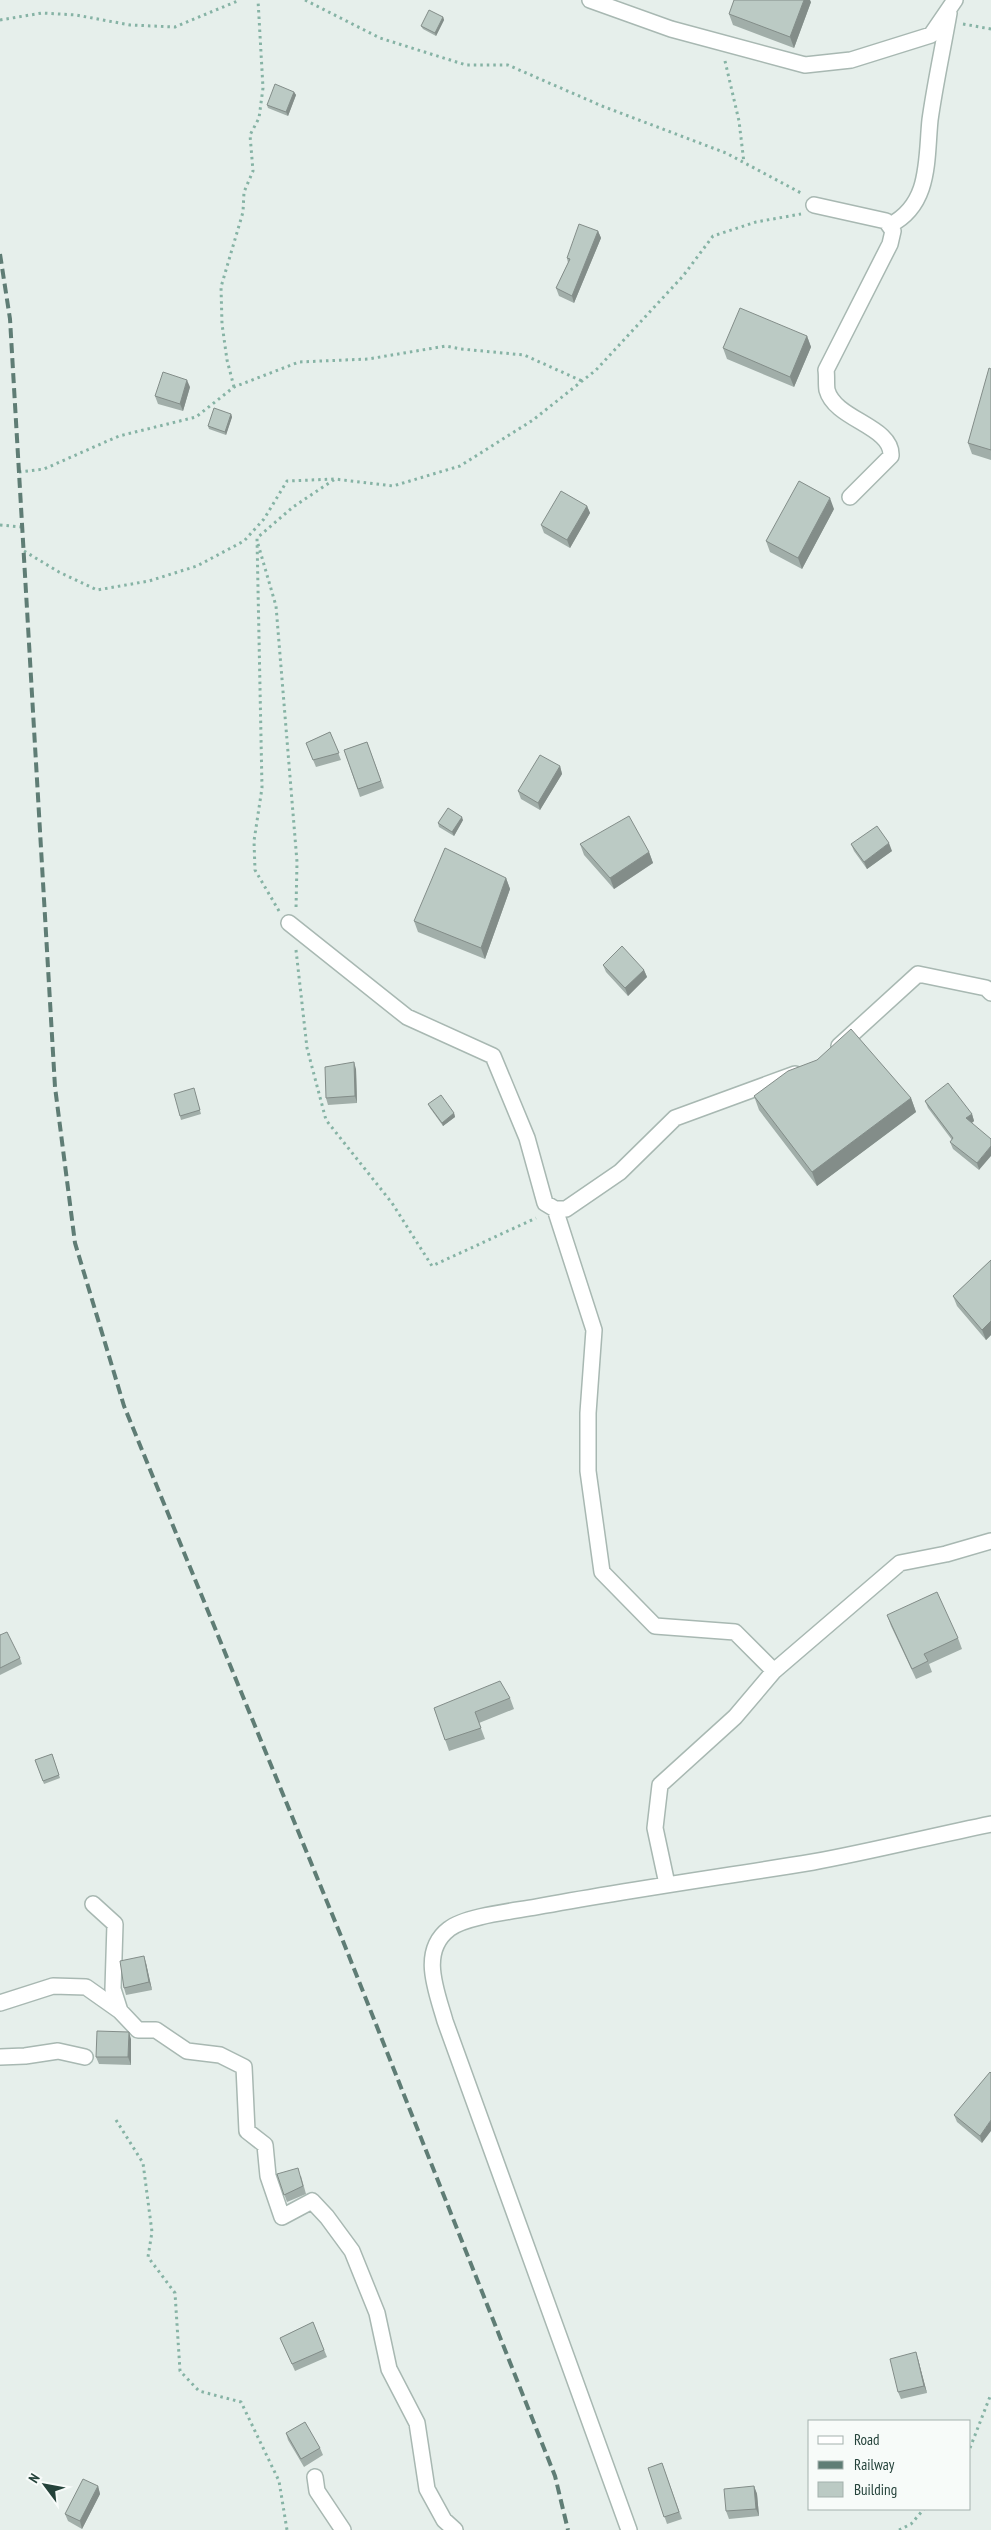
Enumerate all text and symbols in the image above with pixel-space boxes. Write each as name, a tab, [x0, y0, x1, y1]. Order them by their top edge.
legend	[808, 2420, 971, 2510]
text: Road	[854, 2430, 880, 2449]
text: Railway	[854, 2455, 895, 2474]
north arrow	[20, 2460, 70, 2510]
text: N	[24, 2470, 44, 2486]
text: Building	[854, 2480, 897, 2499]

